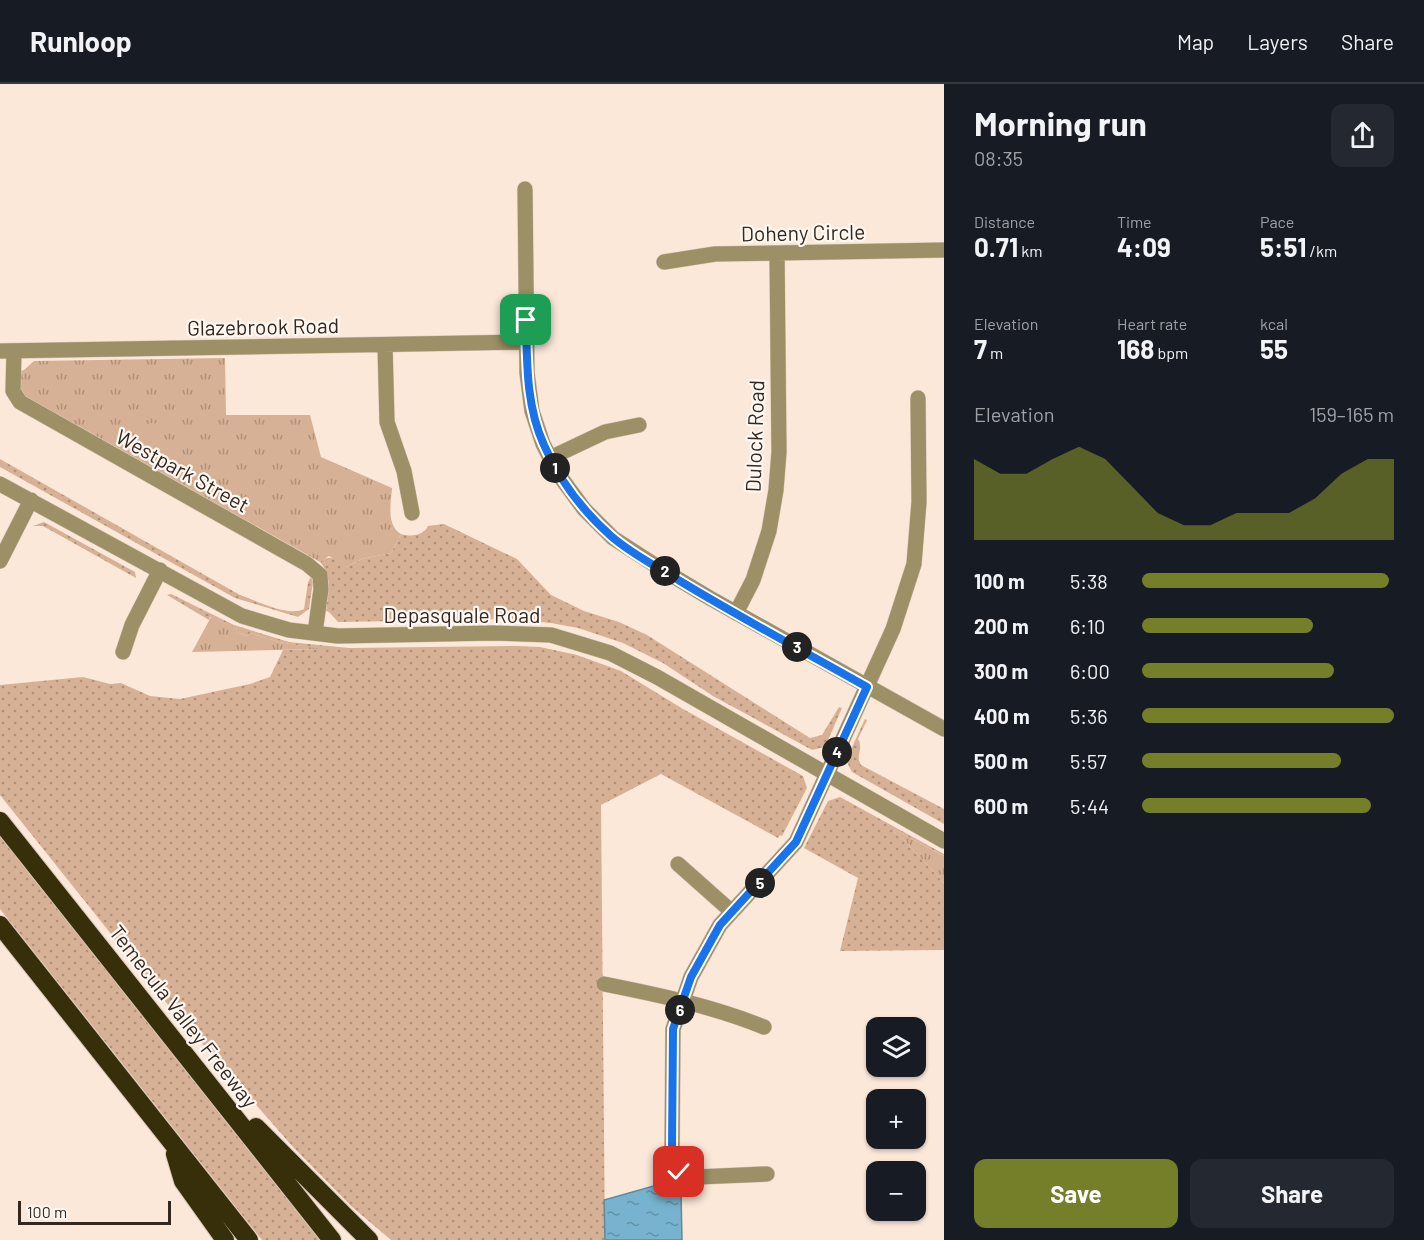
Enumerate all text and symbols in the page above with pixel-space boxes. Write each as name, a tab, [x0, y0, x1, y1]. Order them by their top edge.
text: Runloop	[30, 24, 132, 58]
text: Map	[1177, 29, 1214, 54]
text: Layers	[1247, 29, 1308, 54]
text: Share	[1341, 29, 1394, 54]
text: Morning run	[974, 103, 1147, 143]
button: share	[1331, 104, 1394, 167]
text: 08:35	[974, 146, 1023, 170]
text: Distance	[974, 212, 1035, 231]
text: Time	[1117, 212, 1152, 231]
text: Pace	[1260, 212, 1294, 231]
street label: Doheny Circle	[741, 218, 865, 246]
text: 0.71	[974, 231, 1018, 262]
text: 4:09	[1117, 231, 1171, 262]
text: 5:51	[1260, 231, 1306, 262]
text: km	[1018, 241, 1043, 260]
text: /km	[1306, 241, 1337, 260]
pin	[500, 294, 551, 345]
icon: arrive	[509, 303, 542, 336]
street label: Glazebrook Road	[187, 312, 339, 340]
text: Elevation	[974, 314, 1038, 333]
text: Heart rate	[1117, 314, 1187, 333]
text: kcal	[1260, 314, 1288, 333]
text: 7	[974, 333, 987, 364]
text: 168	[1117, 333, 1154, 364]
text: 55	[1260, 333, 1288, 364]
text: m	[987, 343, 1003, 362]
text: bpm	[1154, 343, 1188, 362]
street label: Dulock Road	[740, 379, 768, 493]
text: Elevation	[974, 402, 1055, 426]
text: 159–165 m	[1309, 402, 1394, 426]
street label: Westpark Street	[112, 423, 254, 517]
pin: 1	[540, 453, 570, 483]
text: 1	[552, 458, 558, 477]
pin: 2	[650, 556, 680, 586]
text: 2	[661, 561, 669, 580]
text: 100 m	[974, 569, 1025, 593]
text: 5:38	[1070, 569, 1108, 593]
street label: Depasquale Road	[384, 602, 540, 627]
text: 200 m	[974, 614, 1029, 638]
text: 6:10	[1070, 614, 1105, 638]
pin: 3	[782, 632, 812, 662]
text: 3	[793, 637, 801, 656]
text: 300 m	[974, 659, 1028, 683]
text: 6:00	[1070, 659, 1110, 683]
text: 400 m	[974, 704, 1030, 728]
text: 5:36	[1070, 704, 1108, 728]
pin: 4	[822, 737, 852, 767]
text: 4	[832, 742, 842, 761]
text: 500 m	[974, 749, 1028, 773]
text: 5:57	[1070, 749, 1107, 773]
text: 600 m	[974, 794, 1028, 818]
text: 5:44	[1070, 794, 1109, 818]
pin: 5	[745, 868, 775, 898]
text: 5	[756, 873, 764, 892]
street label: Temecula Valley Freeway	[105, 920, 263, 1113]
pin: 6	[665, 995, 695, 1025]
text: 6	[676, 1000, 684, 1019]
map controls	[866, 1017, 926, 1221]
button: layers	[866, 1017, 926, 1077]
button: +	[866, 1089, 926, 1149]
pin	[653, 1146, 704, 1197]
icon: check	[662, 1155, 695, 1188]
button: Save	[974, 1159, 1178, 1228]
button: Share	[1190, 1159, 1394, 1228]
button: −	[866, 1161, 926, 1221]
scale bar	[18, 1198, 171, 1226]
text: 100 m	[27, 1202, 67, 1221]

